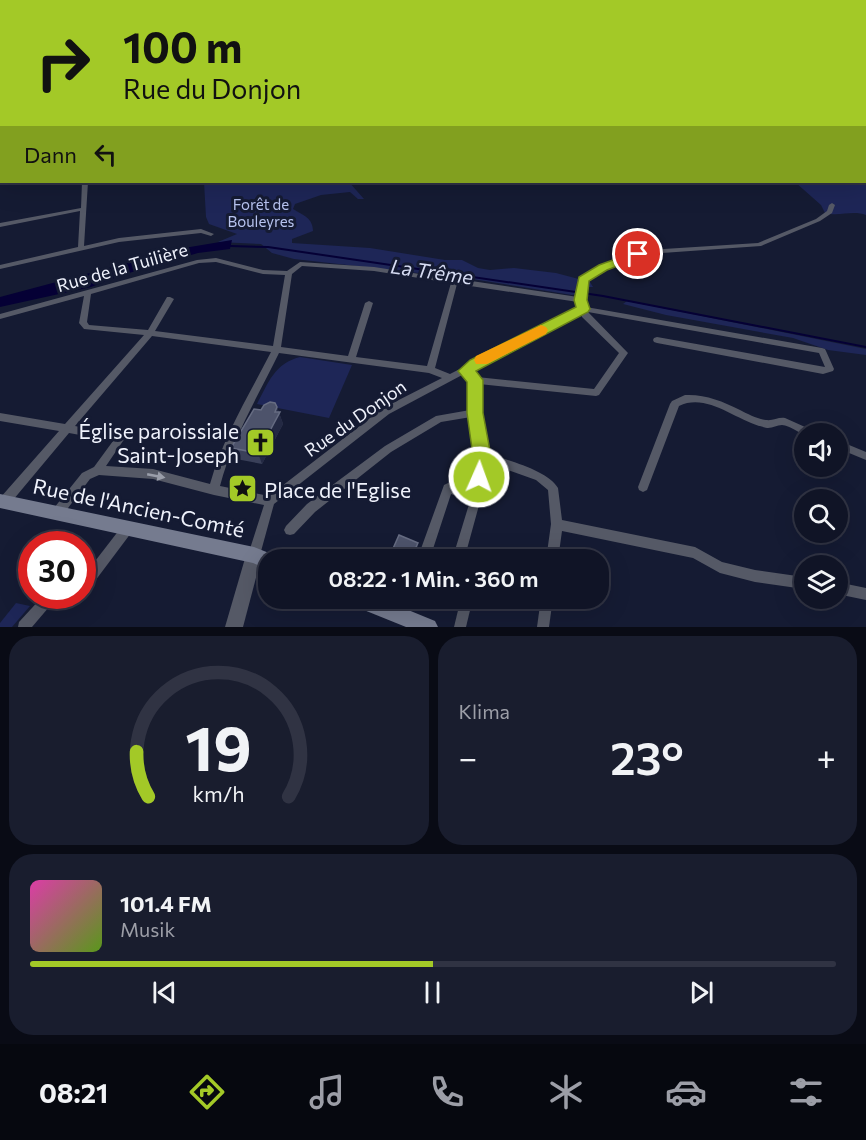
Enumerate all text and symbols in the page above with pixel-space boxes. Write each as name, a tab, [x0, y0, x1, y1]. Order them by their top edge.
text: 100 m	[123, 20, 243, 72]
icon: right	[24, 24, 102, 102]
text: Rue du Donjon	[123, 72, 301, 105]
icon: left	[89, 138, 122, 171]
text: Dann	[24, 141, 77, 168]
park label: Forêt de Bouleyres	[228, 195, 295, 230]
pin	[612, 228, 663, 279]
icon: arrive	[621, 237, 654, 270]
street label: Rue de la Tuilière	[54, 238, 190, 296]
water label: La Trême	[389, 253, 475, 289]
street label: Rue du Donjon	[300, 375, 410, 461]
place label: Église paroissiale Saint-Joseph	[79, 418, 239, 467]
map controls	[794, 423, 848, 609]
button: sound	[794, 423, 848, 477]
church icon: Église paroissiale Saint-Joseph	[244, 426, 276, 458]
position arrow	[447, 445, 511, 509]
street label: Rue de l'Ancien-Comté	[31, 472, 247, 542]
one-way arrow	[147, 472, 166, 481]
place icon: Place de l'Eglise	[227, 473, 259, 505]
place label: Place de l'Eglise	[264, 477, 411, 502]
button: search	[794, 489, 848, 543]
speed limit sign: 30	[18, 531, 96, 609]
button: layers	[794, 555, 848, 609]
text: 08:22 · 1 Min. · 360 m	[328, 565, 539, 592]
text: Klima	[459, 699, 510, 723]
text: 19	[185, 708, 252, 784]
text: 23°	[610, 729, 684, 784]
text: −	[459, 736, 477, 777]
text: +	[817, 736, 836, 777]
text: km/h	[193, 781, 245, 807]
text: 101.4 FM	[120, 890, 212, 917]
text: Musik	[120, 917, 175, 941]
icon: previous	[148, 976, 181, 1009]
icon: pause	[416, 976, 449, 1009]
icon: next	[685, 976, 718, 1009]
icon: directions	[186, 1071, 228, 1113]
icon: music	[306, 1071, 348, 1113]
icon: phone	[426, 1071, 468, 1113]
icon: climate	[545, 1071, 587, 1113]
icon: car	[665, 1071, 707, 1113]
icon: filters	[785, 1071, 827, 1113]
text: 08:21	[39, 1076, 108, 1109]

